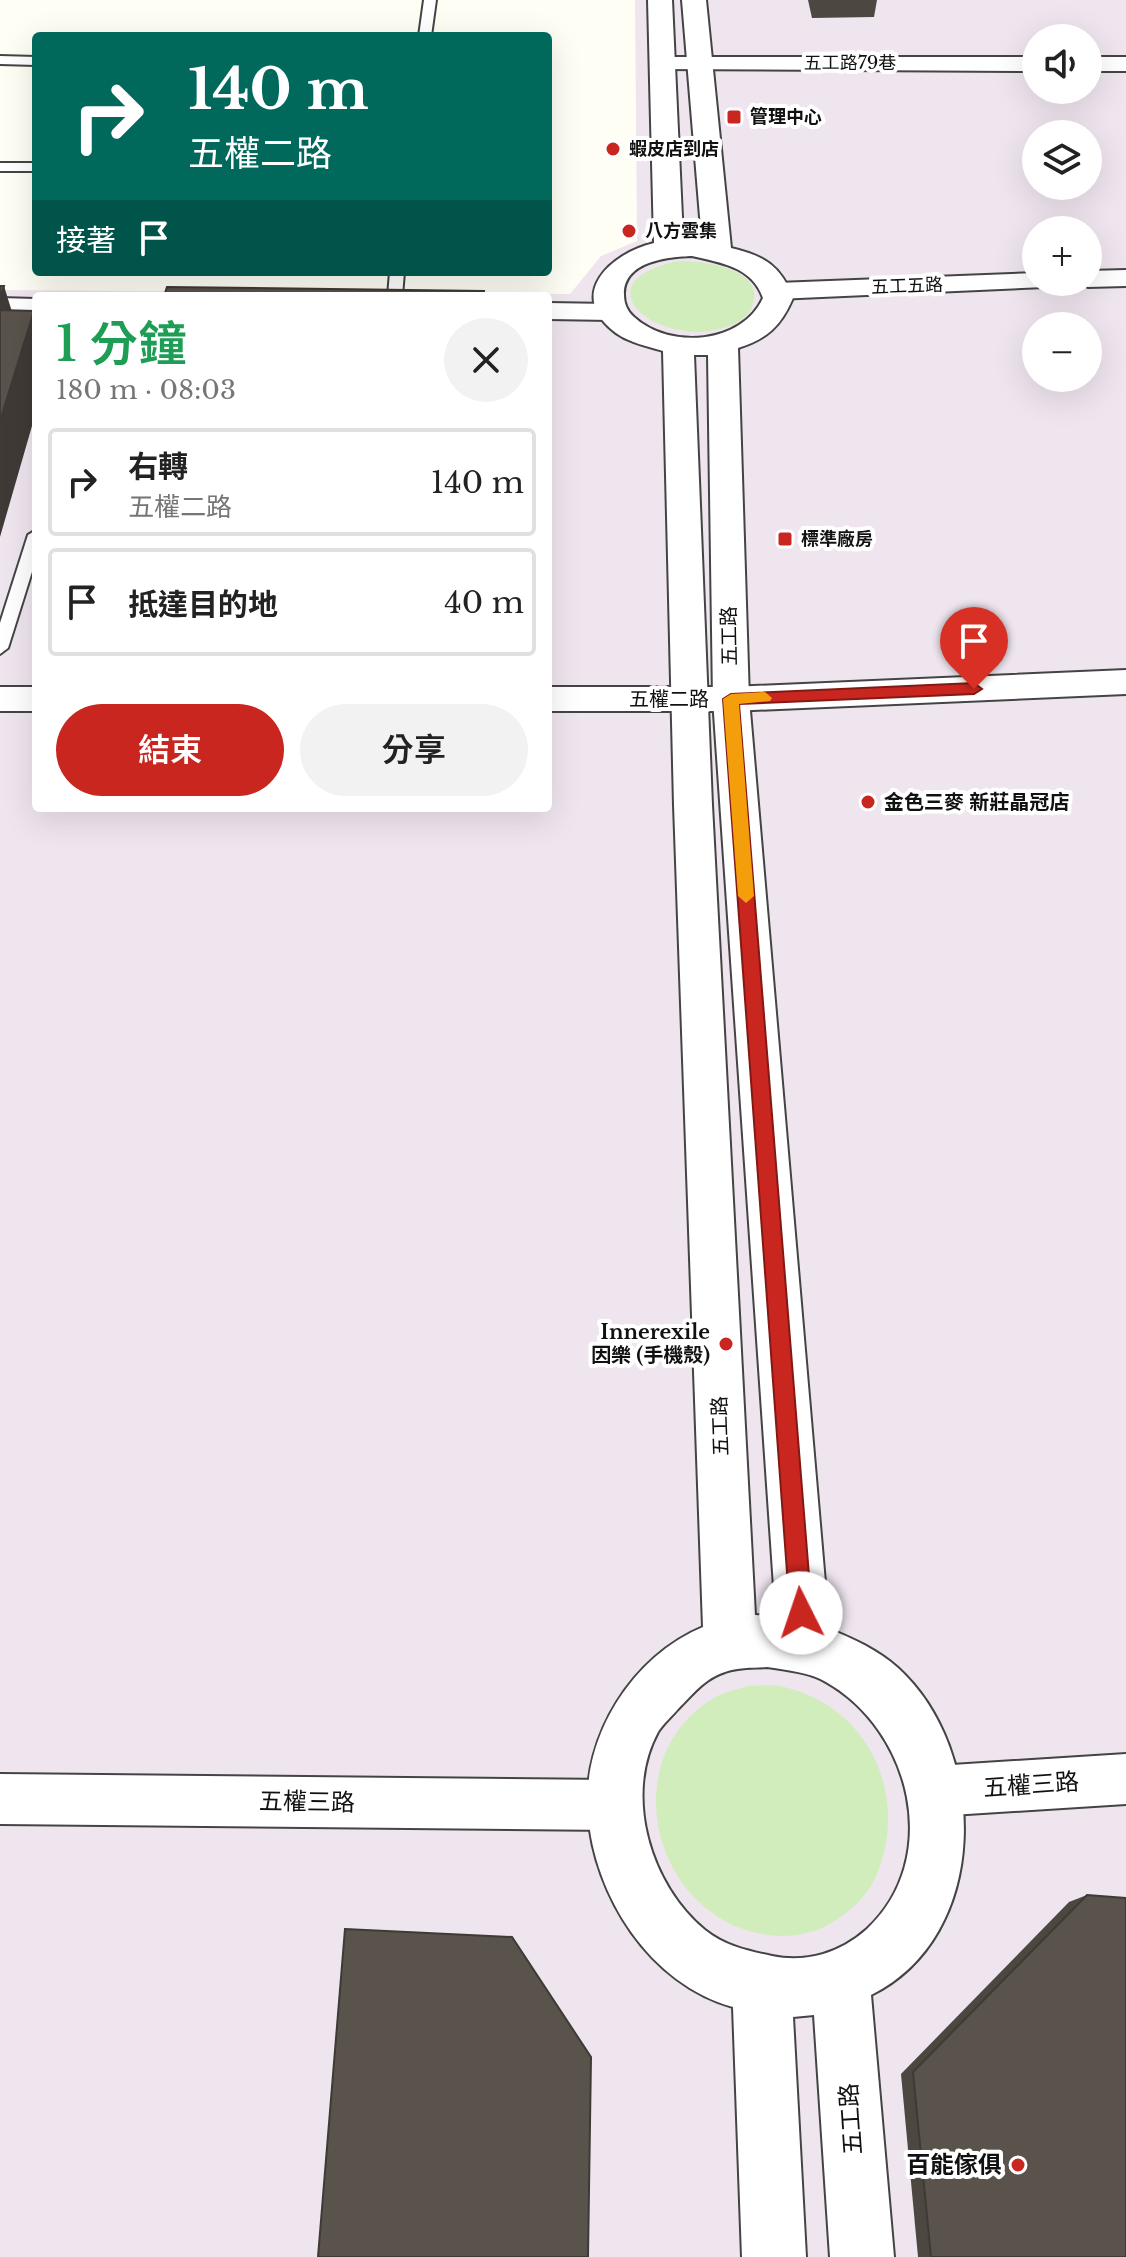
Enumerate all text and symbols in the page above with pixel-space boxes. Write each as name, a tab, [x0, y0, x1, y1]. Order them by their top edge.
map controls	[1022, 24, 1102, 392]
button: sound	[1022, 24, 1102, 104]
street label: 五工路79巷	[804, 52, 896, 74]
text: 140 m	[188, 55, 369, 124]
icon: right	[56, 64, 160, 168]
place label: 管理中心	[750, 106, 822, 128]
marker: 管理中心	[725, 108, 743, 126]
button: layers	[1022, 120, 1102, 200]
text: 五權二路	[188, 131, 332, 176]
place label: 蝦皮店到店	[629, 138, 719, 160]
marker: 蝦皮店到店	[604, 140, 622, 158]
icon: arrive	[132, 216, 176, 260]
button: +	[1022, 216, 1102, 296]
place label: 八方雲集	[645, 220, 717, 242]
text: 接著	[56, 222, 116, 259]
marker: 八方雲集	[620, 222, 638, 240]
street label: 五工五路	[871, 274, 943, 298]
button: −	[1022, 312, 1102, 392]
text: 1 分鐘	[56, 314, 186, 374]
button: close	[444, 318, 528, 402]
text: 180 m · 08:03	[56, 374, 236, 406]
text: 右轉	[128, 448, 188, 485]
icon: right	[60, 460, 104, 504]
text: 140 m	[431, 464, 524, 501]
text: 五權二路	[128, 491, 232, 523]
place label: 標準廠房	[801, 528, 873, 550]
marker: 標準廠房	[776, 530, 794, 548]
icon: arrive	[60, 580, 104, 624]
text: 40 m	[444, 584, 524, 621]
text: 抵達目的地	[128, 586, 278, 623]
street label: 五工路	[716, 606, 742, 666]
pin	[940, 607, 1008, 689]
icon: arrive	[952, 619, 996, 663]
street label: 五權二路	[629, 687, 709, 711]
button: 結束	[56, 704, 284, 796]
button: 分享	[300, 704, 528, 796]
place label: 金色三麥 新莊晶冠店	[884, 790, 1069, 814]
marker: 金色三麥 新莊晶冠店	[859, 793, 877, 811]
place label: Innerexile 因樂 (手機殼)	[591, 1320, 710, 1367]
marker: Innerexile 因樂 (手機殼)	[717, 1335, 735, 1353]
street label: 五工路	[707, 1396, 733, 1456]
position arrow	[759, 1571, 843, 1655]
street label: 五權三路	[982, 1767, 1080, 1802]
street label: 五權三路	[259, 1786, 355, 1817]
street label: 五工路	[834, 2082, 867, 2156]
place label: 百能傢俱	[906, 2150, 1002, 2179]
marker: 百能傢俱	[1009, 2156, 1027, 2174]

